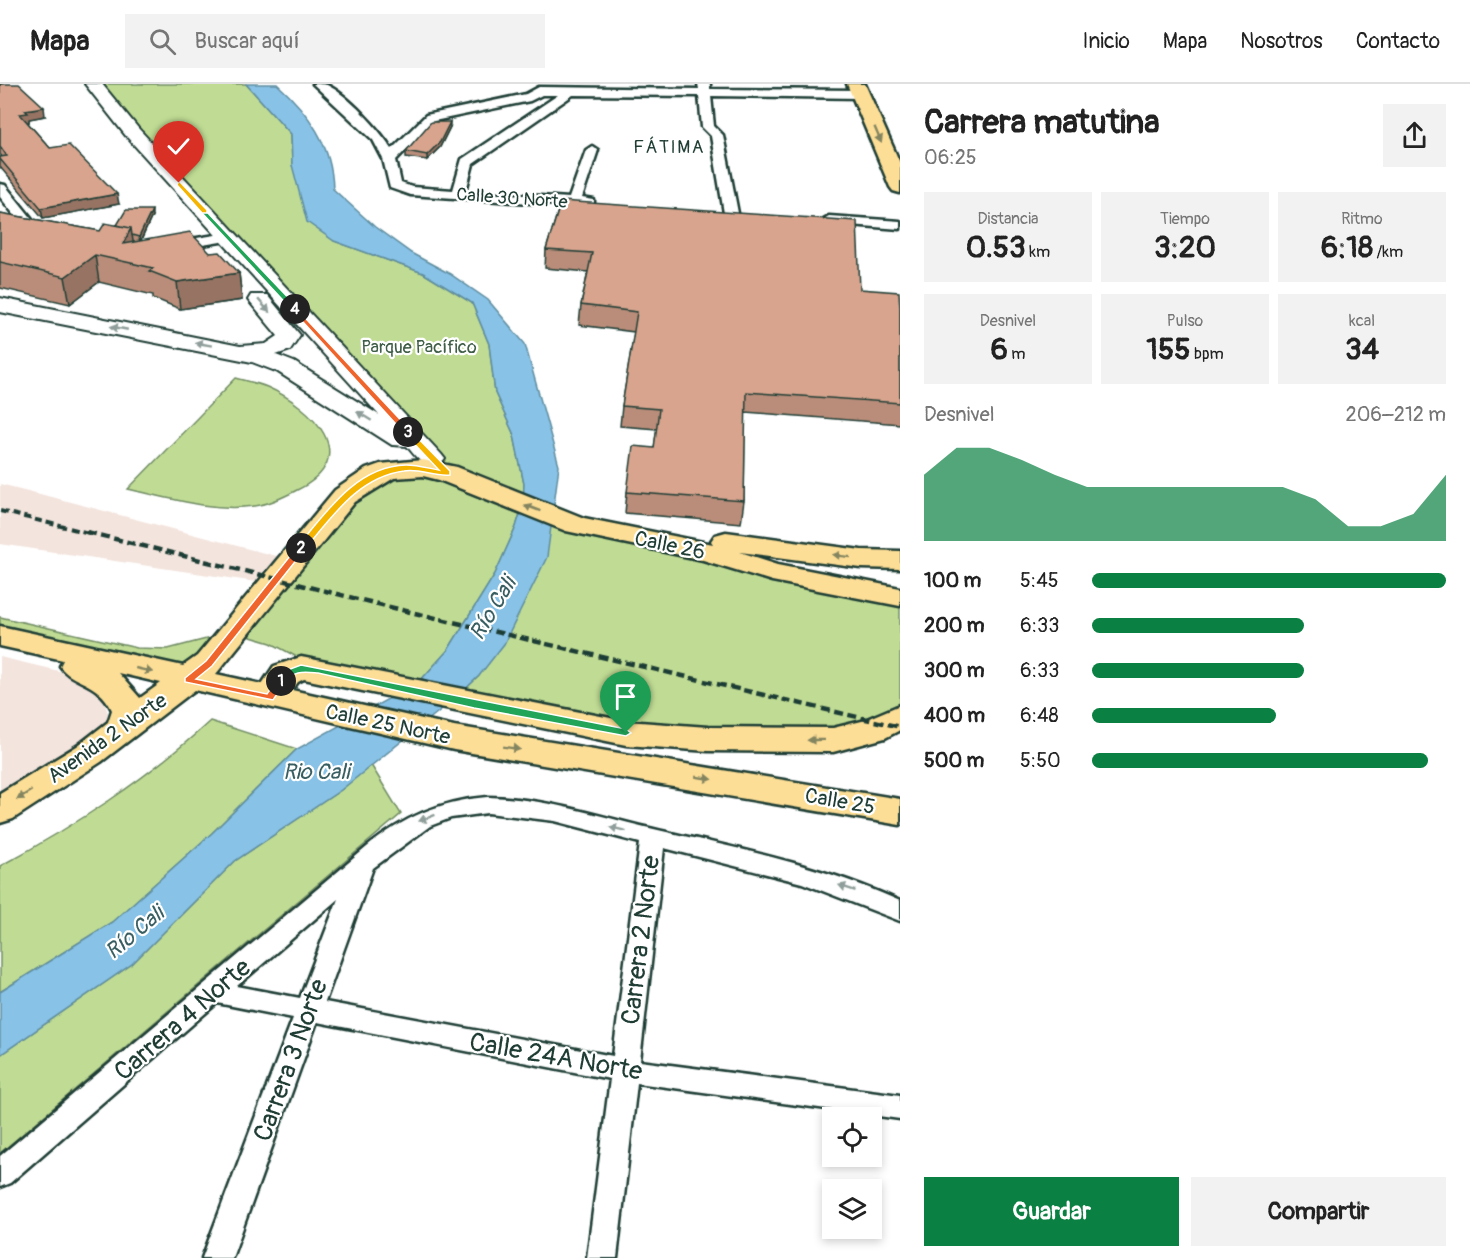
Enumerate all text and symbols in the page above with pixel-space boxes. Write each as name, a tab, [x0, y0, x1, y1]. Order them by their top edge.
search box	[125, 14, 545, 68]
text: Mapa	[30, 24, 89, 59]
icon: search	[146, 25, 179, 58]
text: Buscar aquí	[194, 27, 300, 55]
text: Inicio	[1083, 28, 1130, 55]
text: Mapa	[1163, 28, 1207, 55]
text: Nosotros	[1240, 28, 1323, 55]
text: Contacto	[1356, 28, 1440, 55]
text: Carrera matutina	[924, 102, 1160, 143]
button: share	[1383, 104, 1446, 167]
pin	[153, 121, 204, 183]
one-way arrow	[874, 126, 883, 144]
icon: check	[162, 130, 195, 163]
district label: FÁTIMA	[633, 136, 705, 159]
text: 06:25	[924, 145, 977, 170]
street label: Calle 30 Norte	[456, 183, 568, 214]
text: Distancia	[978, 209, 1038, 229]
text: Tiempo	[1160, 209, 1210, 229]
text: Ritmo	[1341, 209, 1383, 229]
text: 0.53	[966, 229, 1026, 266]
text: 3:20	[1154, 229, 1216, 266]
text: 6:18	[1321, 229, 1373, 266]
text: km	[1026, 242, 1050, 262]
text: /km	[1373, 242, 1403, 262]
pin: 4	[280, 294, 310, 324]
one-way arrow	[257, 298, 270, 313]
text: 4	[290, 299, 300, 319]
text: Desnivel	[980, 311, 1036, 331]
text: Pulso	[1167, 311, 1203, 331]
text: kcal	[1349, 311, 1375, 331]
one-way arrow	[109, 323, 128, 332]
text: 6	[990, 331, 1008, 368]
text: 155	[1146, 331, 1191, 368]
text: 34	[1345, 331, 1379, 368]
park label: Parque Pacífico	[361, 336, 477, 359]
one-way arrow	[193, 339, 212, 348]
text: m	[1008, 344, 1026, 364]
text: bpm	[1191, 344, 1224, 364]
text: Desnivel	[924, 402, 994, 427]
text: 206–212 m	[1345, 402, 1446, 427]
one-way arrow	[356, 411, 373, 422]
pin: 3	[393, 417, 423, 447]
text: 3	[404, 422, 412, 442]
one-way arrow	[522, 503, 540, 513]
street label: Calle 26	[632, 525, 708, 566]
pin: 2	[286, 533, 316, 563]
text: 2	[297, 538, 305, 558]
one-way arrow	[832, 552, 851, 561]
text: 100 m	[924, 568, 981, 593]
text: 5:45	[1020, 568, 1059, 593]
water label: Río Cali	[463, 569, 524, 645]
text: 200 m	[924, 613, 985, 638]
text: 6:33	[1020, 613, 1059, 638]
text: 300 m	[924, 658, 985, 683]
text: 6:33	[1020, 658, 1059, 683]
one-way arrow	[135, 666, 153, 676]
pin: 1	[266, 666, 296, 696]
text: 1	[278, 671, 284, 691]
pin	[600, 671, 651, 733]
icon: arrive	[609, 680, 642, 713]
street label: Avenida 2 Norte	[42, 687, 173, 790]
street label: Calle 25 Norte	[323, 698, 453, 751]
text: 400 m	[924, 703, 985, 728]
text: 6:48	[1020, 703, 1059, 728]
one-way arrow	[807, 735, 826, 745]
one-way arrow	[502, 743, 521, 752]
text: 500 m	[924, 748, 984, 773]
text: 5:50	[1020, 748, 1061, 773]
water label: Rio Cali	[283, 758, 352, 786]
one-way arrow	[695, 774, 714, 783]
street label: Calle 25	[803, 782, 877, 821]
one-way arrow	[16, 789, 32, 800]
one-way arrow	[418, 814, 436, 823]
one-way arrow	[608, 823, 627, 833]
street label: Carrera 2 Norte	[615, 853, 667, 1027]
one-way arrow	[838, 883, 856, 893]
water label: Río Cali	[99, 898, 172, 965]
street label: Carrera 4 Norte	[108, 952, 258, 1088]
street label: Carrera 3 Norte	[247, 975, 335, 1146]
street label: Calle 24A Norte	[467, 1026, 645, 1088]
map controls	[822, 1107, 882, 1239]
button: locate	[822, 1107, 882, 1167]
button: Guardar	[924, 1177, 1179, 1246]
button: Compartir	[1191, 1177, 1446, 1246]
button: layers	[822, 1179, 882, 1239]

